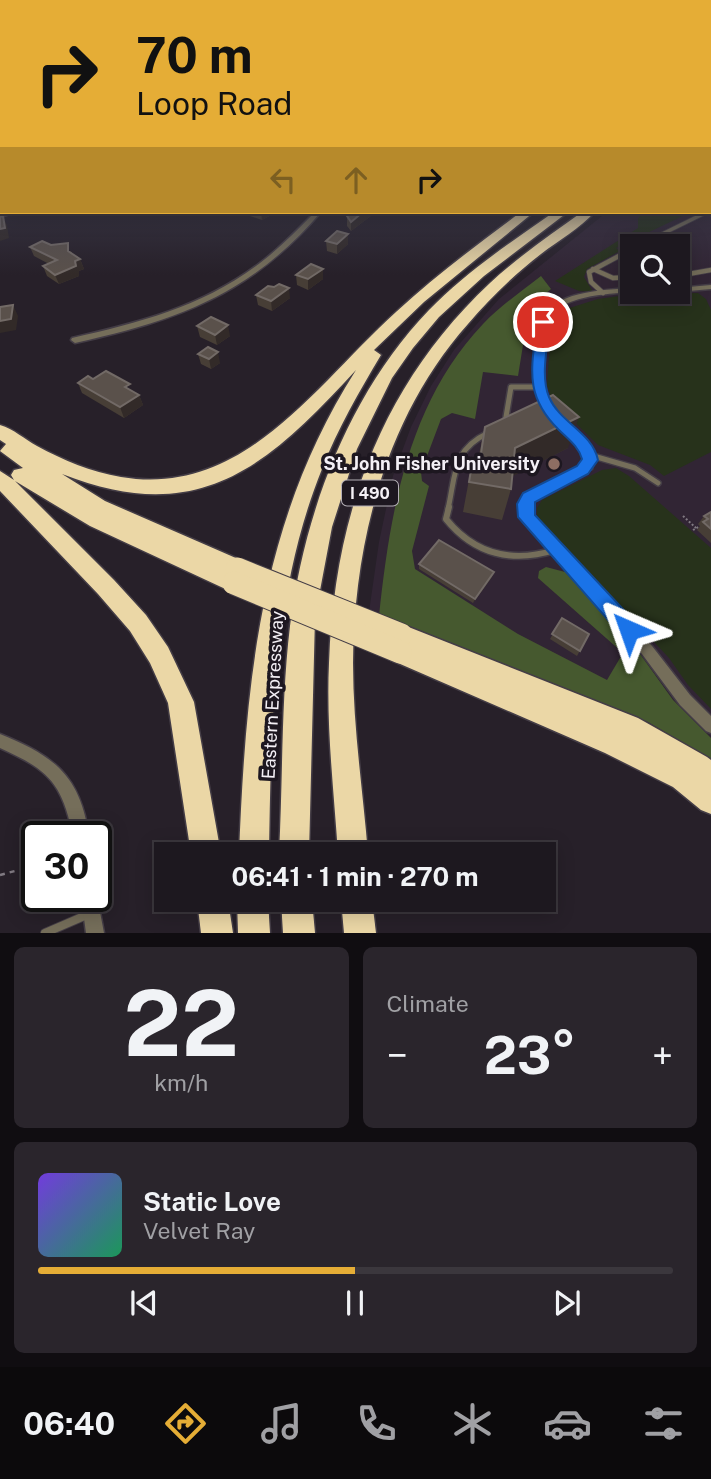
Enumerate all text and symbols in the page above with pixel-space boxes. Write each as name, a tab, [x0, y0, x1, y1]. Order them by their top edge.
text: 70 m	[136, 26, 253, 84]
icon: right	[21, 28, 112, 119]
text: Loop Road	[136, 85, 292, 122]
icon: left	[264, 161, 302, 199]
icon: ahead	[337, 161, 375, 199]
icon: right	[410, 161, 448, 199]
map controls	[620, 234, 690, 304]
button: search	[620, 234, 690, 304]
pin	[513, 292, 573, 352]
icon: arrive	[524, 303, 562, 341]
place label: St. John Fisher University	[323, 453, 540, 474]
marker: St. John Fisher University	[546, 456, 562, 472]
road number: I 490	[342, 480, 398, 506]
position arrow	[592, 593, 666, 667]
street label: Eastern Expressway	[258, 610, 287, 780]
speed limit sign: 30	[21, 821, 112, 912]
text: 06:41 · 1 min · 270 m	[232, 861, 478, 892]
text: 22	[123, 970, 239, 1076]
text: Climate	[387, 990, 469, 1017]
text: 23°	[484, 1025, 576, 1086]
text: −	[387, 1033, 408, 1078]
text: +	[652, 1033, 673, 1078]
text: km/h	[154, 1069, 208, 1096]
text: Static Love	[143, 1186, 281, 1217]
text: Velvet Ray	[143, 1217, 255, 1244]
icon: previous	[125, 1284, 163, 1322]
icon: pause	[336, 1284, 374, 1322]
icon: next	[548, 1284, 586, 1322]
icon: directions	[161, 1399, 210, 1448]
icon: music	[257, 1399, 306, 1448]
icon: phone	[352, 1399, 401, 1448]
icon: climate	[448, 1399, 497, 1448]
icon: car	[543, 1399, 592, 1448]
icon: filters	[639, 1399, 688, 1448]
text: 06:40	[23, 1405, 115, 1442]

